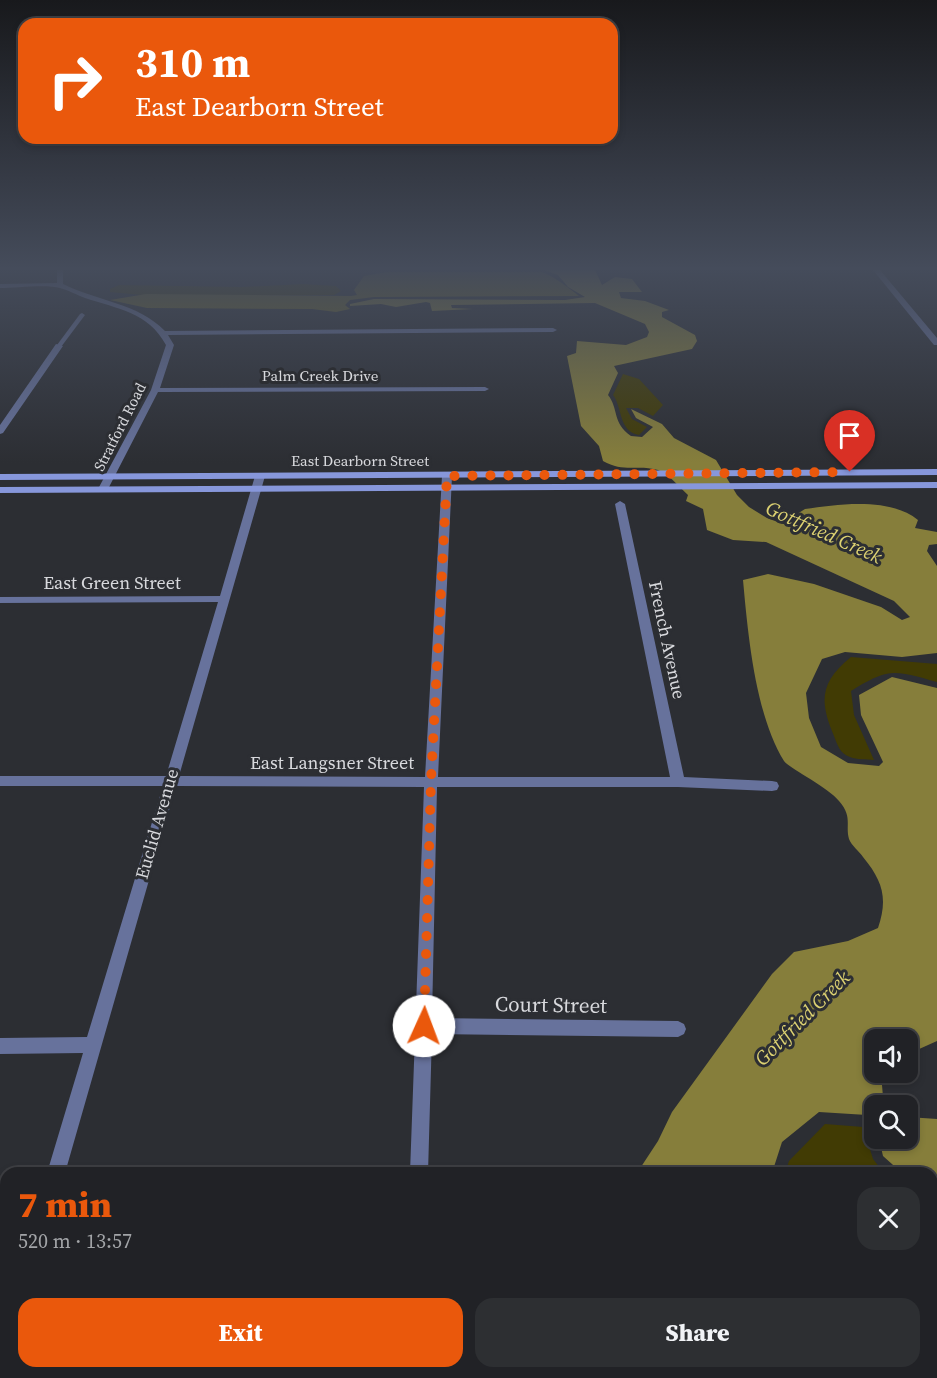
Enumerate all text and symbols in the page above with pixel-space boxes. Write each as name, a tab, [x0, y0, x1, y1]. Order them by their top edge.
text: 310 m	[135, 33, 250, 91]
icon: right	[36, 42, 114, 120]
text: East Dearborn Street	[135, 88, 383, 125]
street label: Palm Creek Drive	[262, 365, 379, 386]
street label: Stratford Road	[88, 379, 151, 475]
pin	[824, 410, 875, 472]
icon: arrive	[833, 419, 866, 452]
street label: East Dearborn Street	[291, 450, 429, 471]
water label: Gottfried Creek	[761, 494, 887, 570]
street label: East Green Street	[43, 570, 181, 595]
street label: French Avenue	[643, 578, 692, 701]
street label: East Langsner Street	[250, 750, 414, 775]
street label: Euclid Avenue	[129, 766, 184, 882]
water label: Gottfried Creek	[748, 964, 856, 1072]
street label: Court Street	[495, 989, 607, 1020]
position arrow	[392, 994, 456, 1058]
map controls	[864, 1029, 918, 1149]
button: sound	[864, 1029, 918, 1083]
button: search	[864, 1095, 918, 1149]
text: 7 min	[18, 1180, 112, 1229]
button: close	[857, 1187, 920, 1250]
text: 520 m · 13:57	[18, 1227, 132, 1255]
button: Exit	[18, 1298, 463, 1367]
button: Share	[475, 1298, 920, 1367]

